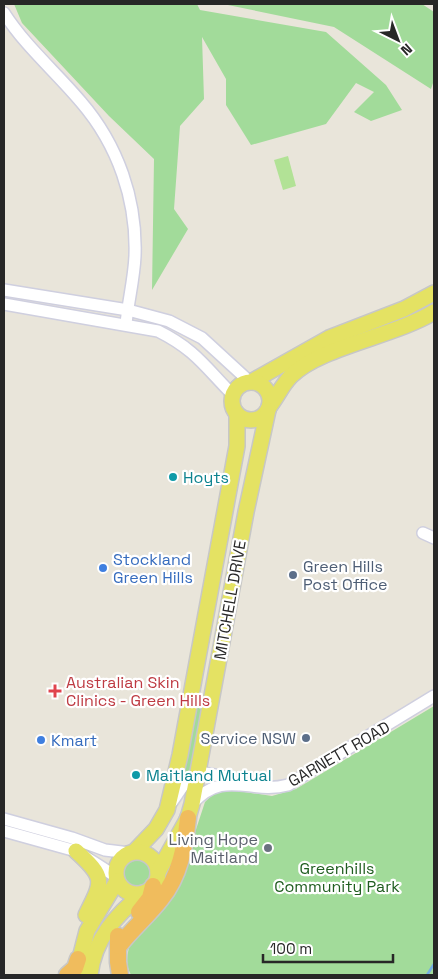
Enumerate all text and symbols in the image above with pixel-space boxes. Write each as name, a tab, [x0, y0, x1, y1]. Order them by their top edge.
north arrow	[373, 15, 423, 65]
text: N	[397, 40, 416, 59]
place label: Hoyts	[183, 467, 229, 488]
marker: Hoyts	[167, 471, 179, 483]
street label: MITCHELL DRIVE	[209, 539, 251, 661]
place label: Stockland Green Hills	[113, 549, 193, 588]
place label: Green Hills Post Office	[303, 556, 387, 595]
marker: Stockland Green Hills	[97, 562, 109, 574]
marker: Green Hills Post Office	[287, 569, 299, 581]
place label: Australian Skin Clinics - Green Hills	[66, 672, 210, 711]
marker: Australian Skin Clinics - Green Hills	[48, 684, 62, 698]
street label: GARNETT ROAD	[284, 716, 394, 792]
place label: Service NSW	[201, 728, 296, 749]
place label: Kmart	[51, 730, 97, 751]
marker: Service NSW	[300, 732, 312, 744]
marker: Kmart	[35, 734, 47, 746]
place label: Maitland Mutual	[146, 765, 272, 786]
marker: Maitland Mutual	[130, 769, 142, 781]
place label: Living Hope Maitland	[168, 829, 258, 868]
marker: Living Hope Maitland	[262, 842, 274, 854]
park label: Greenhills Community Park	[274, 858, 400, 897]
scale bar	[263, 932, 393, 964]
text: 100 m	[270, 939, 312, 958]

